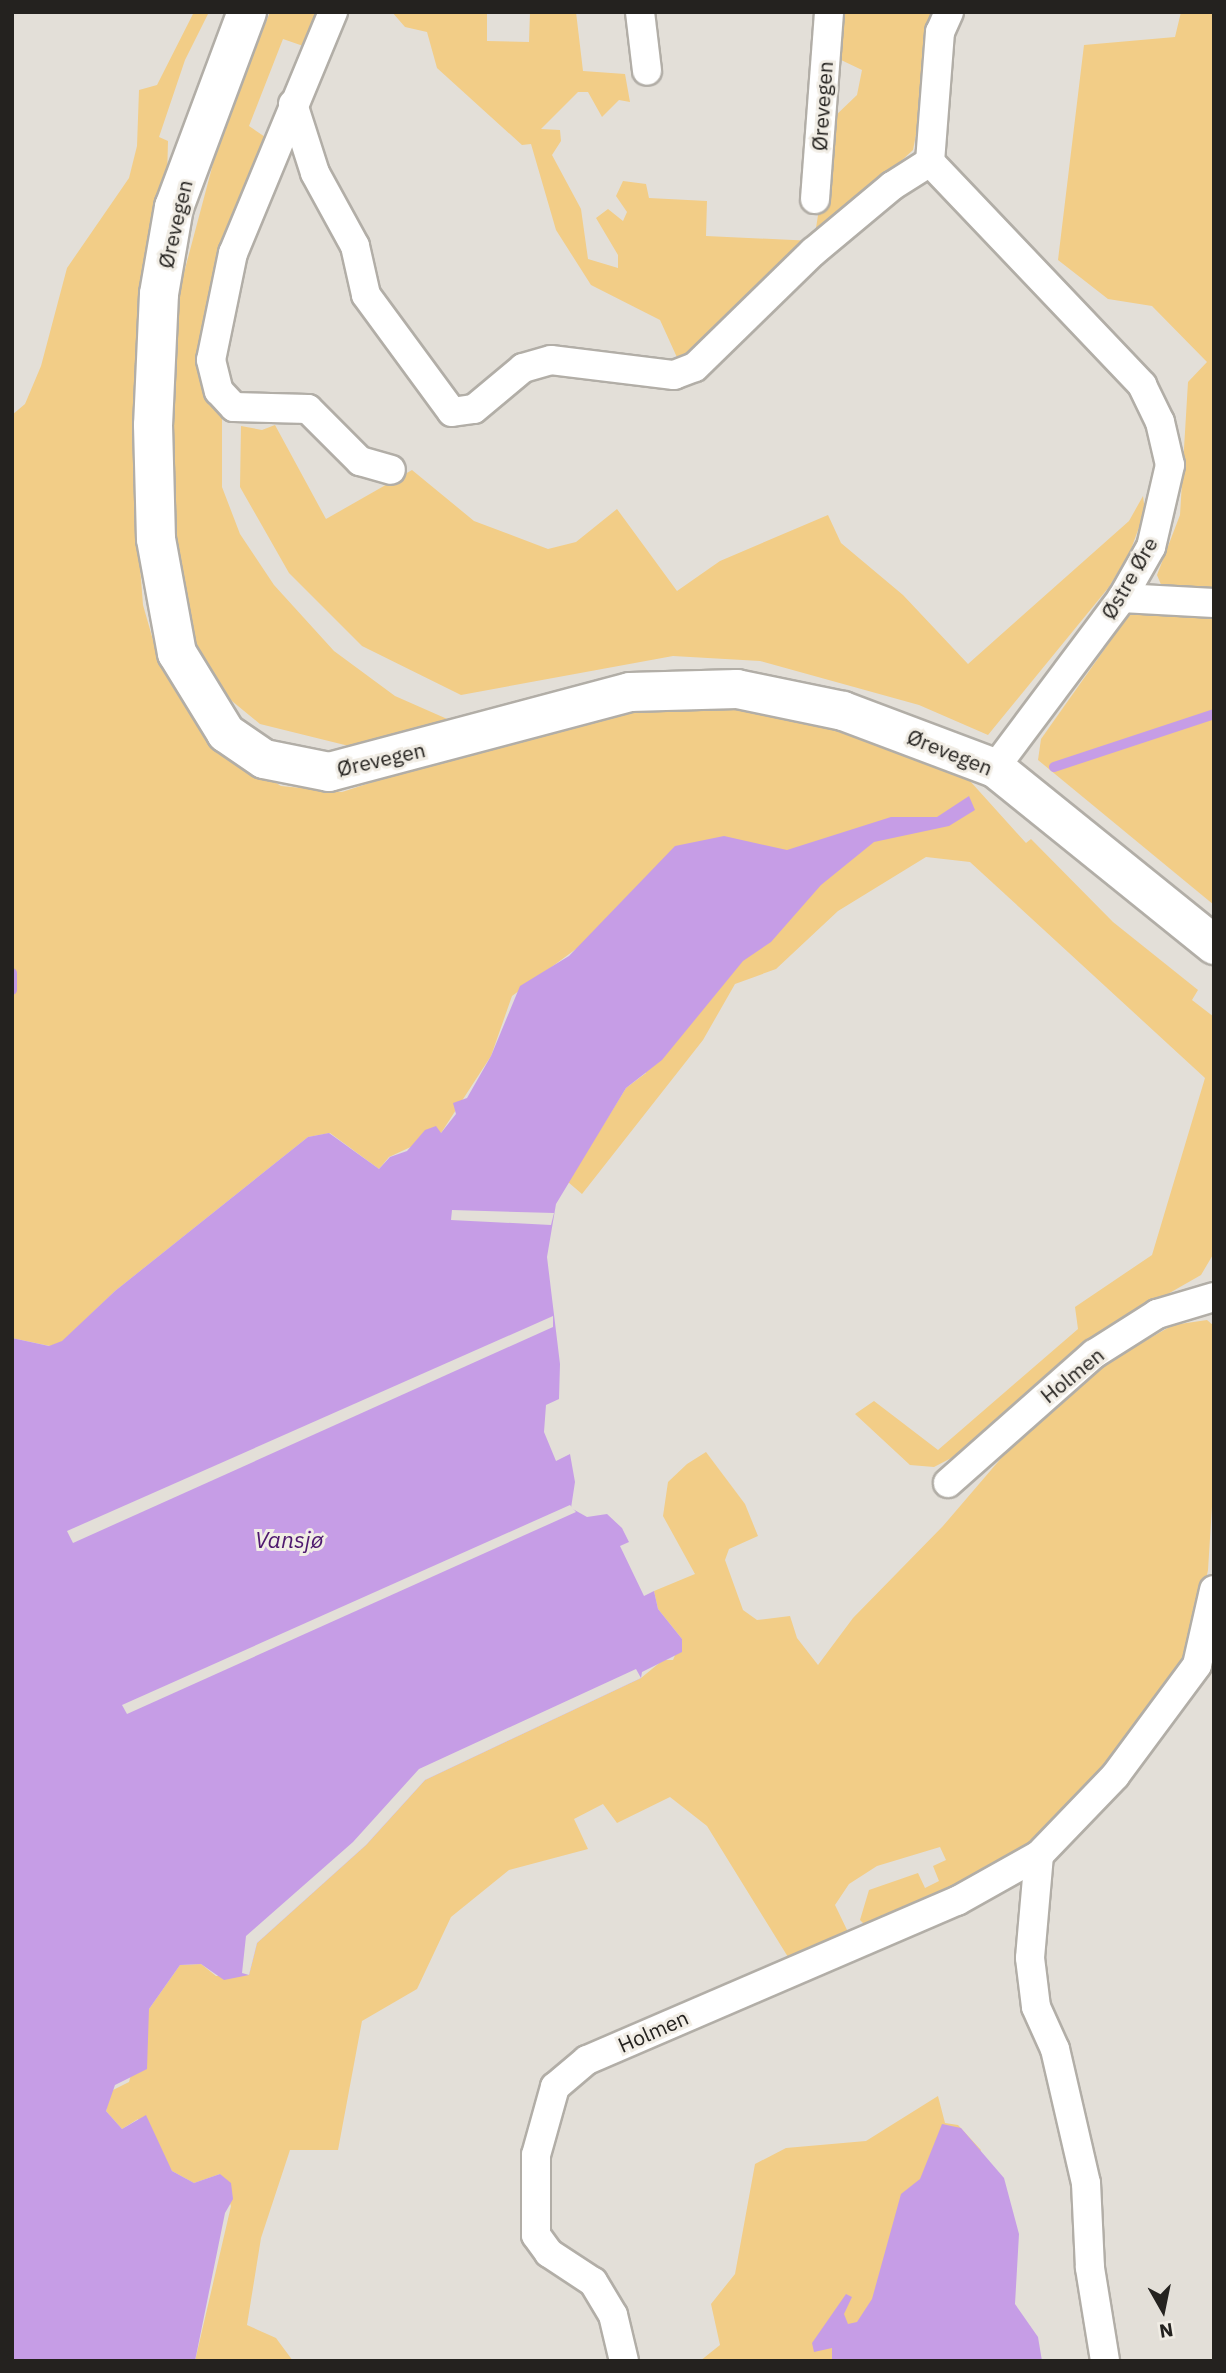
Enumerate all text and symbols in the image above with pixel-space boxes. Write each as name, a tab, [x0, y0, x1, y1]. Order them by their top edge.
street label: Ørevegen	[806, 60, 838, 152]
street label: Ørevegen	[153, 177, 197, 271]
street label: Østre Øre	[1095, 533, 1163, 623]
street label: Ørevegen	[904, 723, 996, 781]
street label: Ørevegen	[334, 737, 428, 781]
street label: Holmen	[1035, 1342, 1109, 1408]
water label: Vansjø	[255, 1525, 323, 1553]
street label: Holmen	[614, 2004, 692, 2058]
north arrow	[1128, 2275, 1198, 2345]
text: N	[1158, 2318, 1175, 2344]

